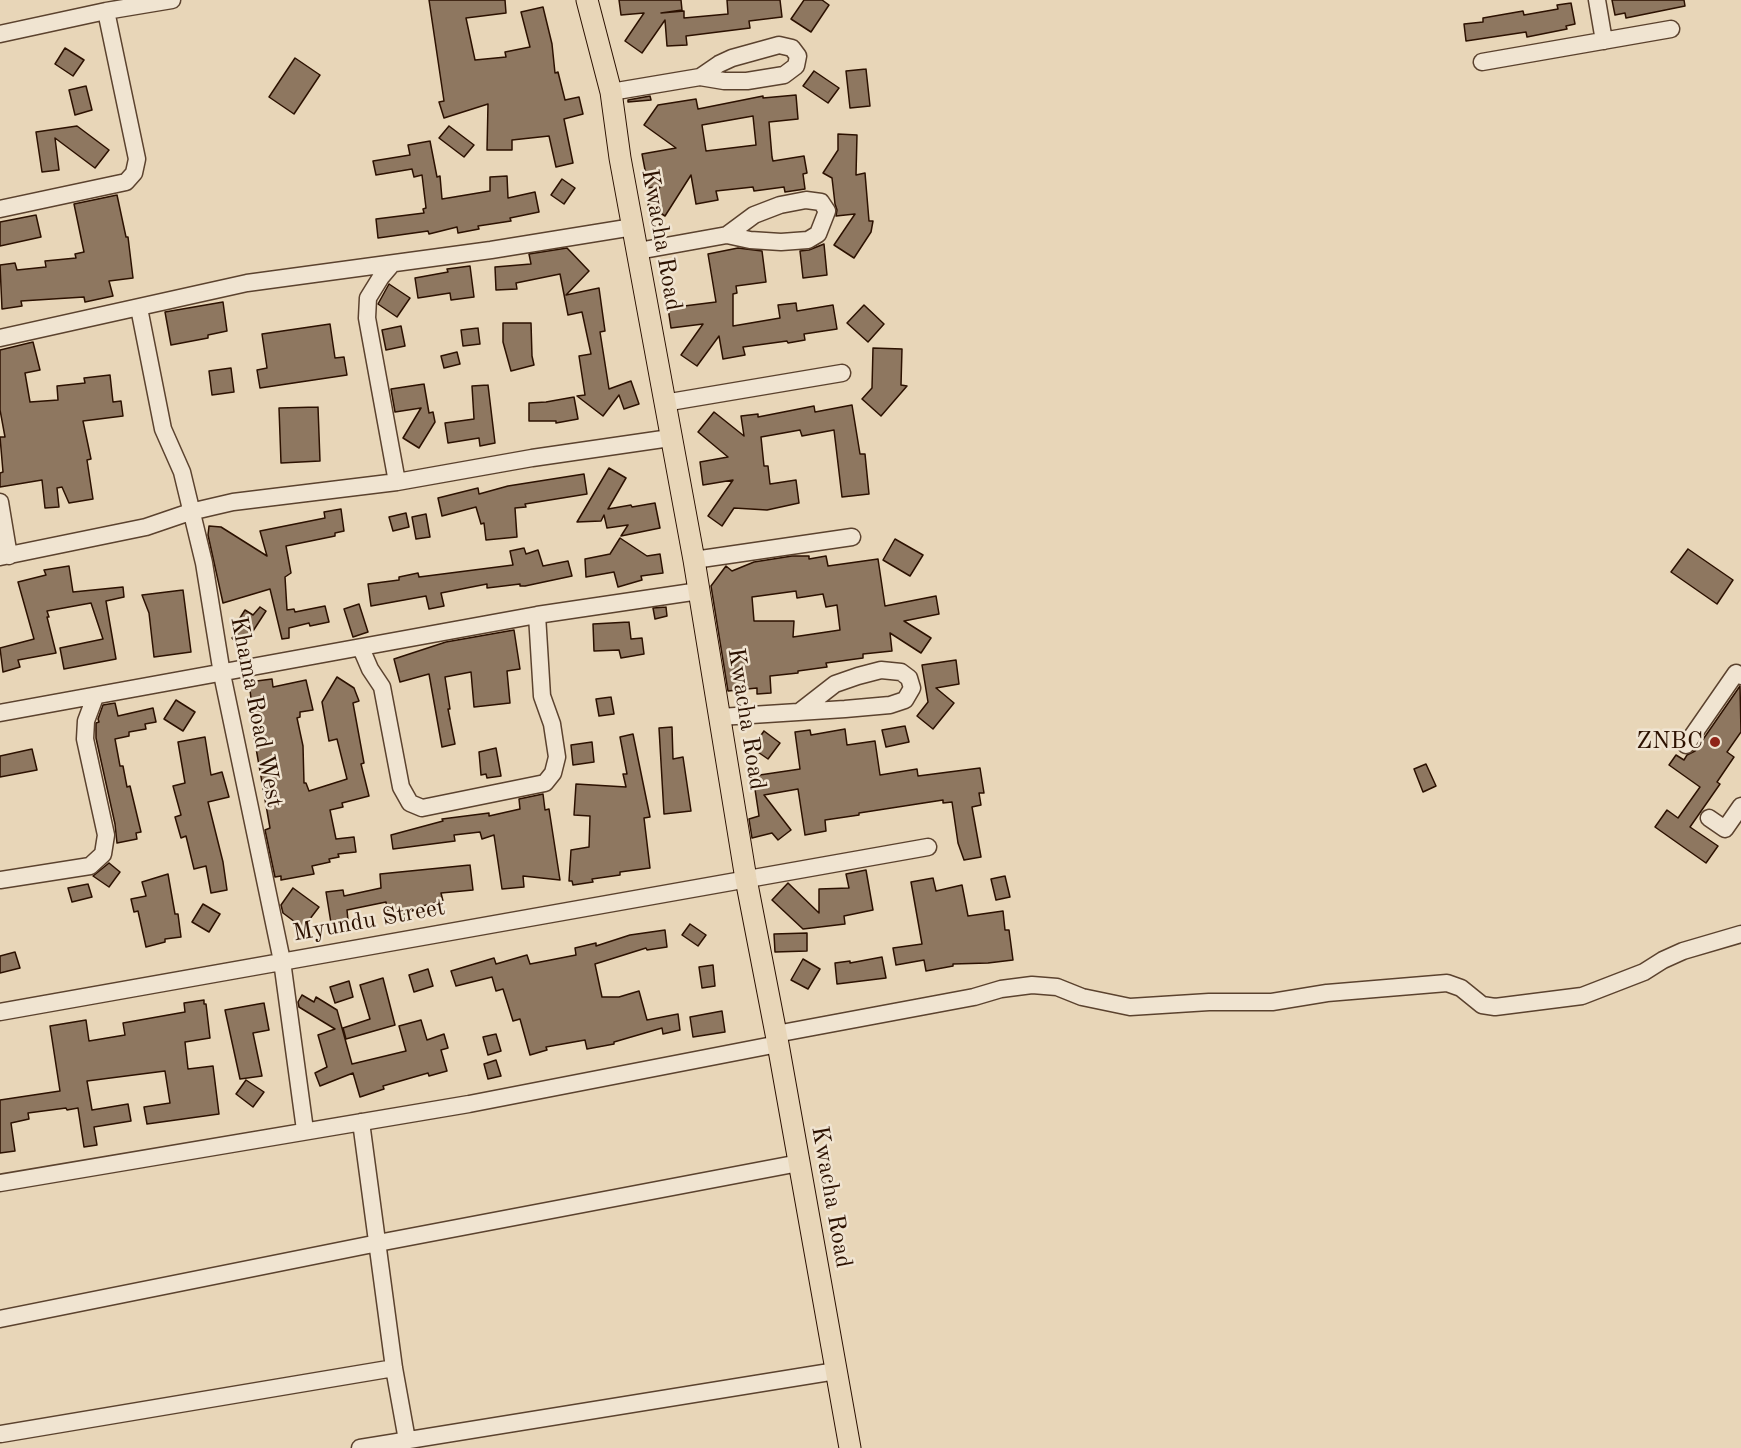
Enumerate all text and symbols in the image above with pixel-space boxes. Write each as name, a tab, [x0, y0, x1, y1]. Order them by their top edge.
street label: Kwacha Road	[634, 167, 688, 313]
street label: Khama Road West	[223, 614, 289, 810]
street label: Kwacha Road	[721, 646, 771, 792]
place label: ZNBC	[1636, 728, 1703, 756]
marker: ZNBC	[1708, 735, 1722, 749]
street label: Myundu Street	[291, 893, 447, 949]
street label: Kwacha Road	[804, 1124, 858, 1270]

